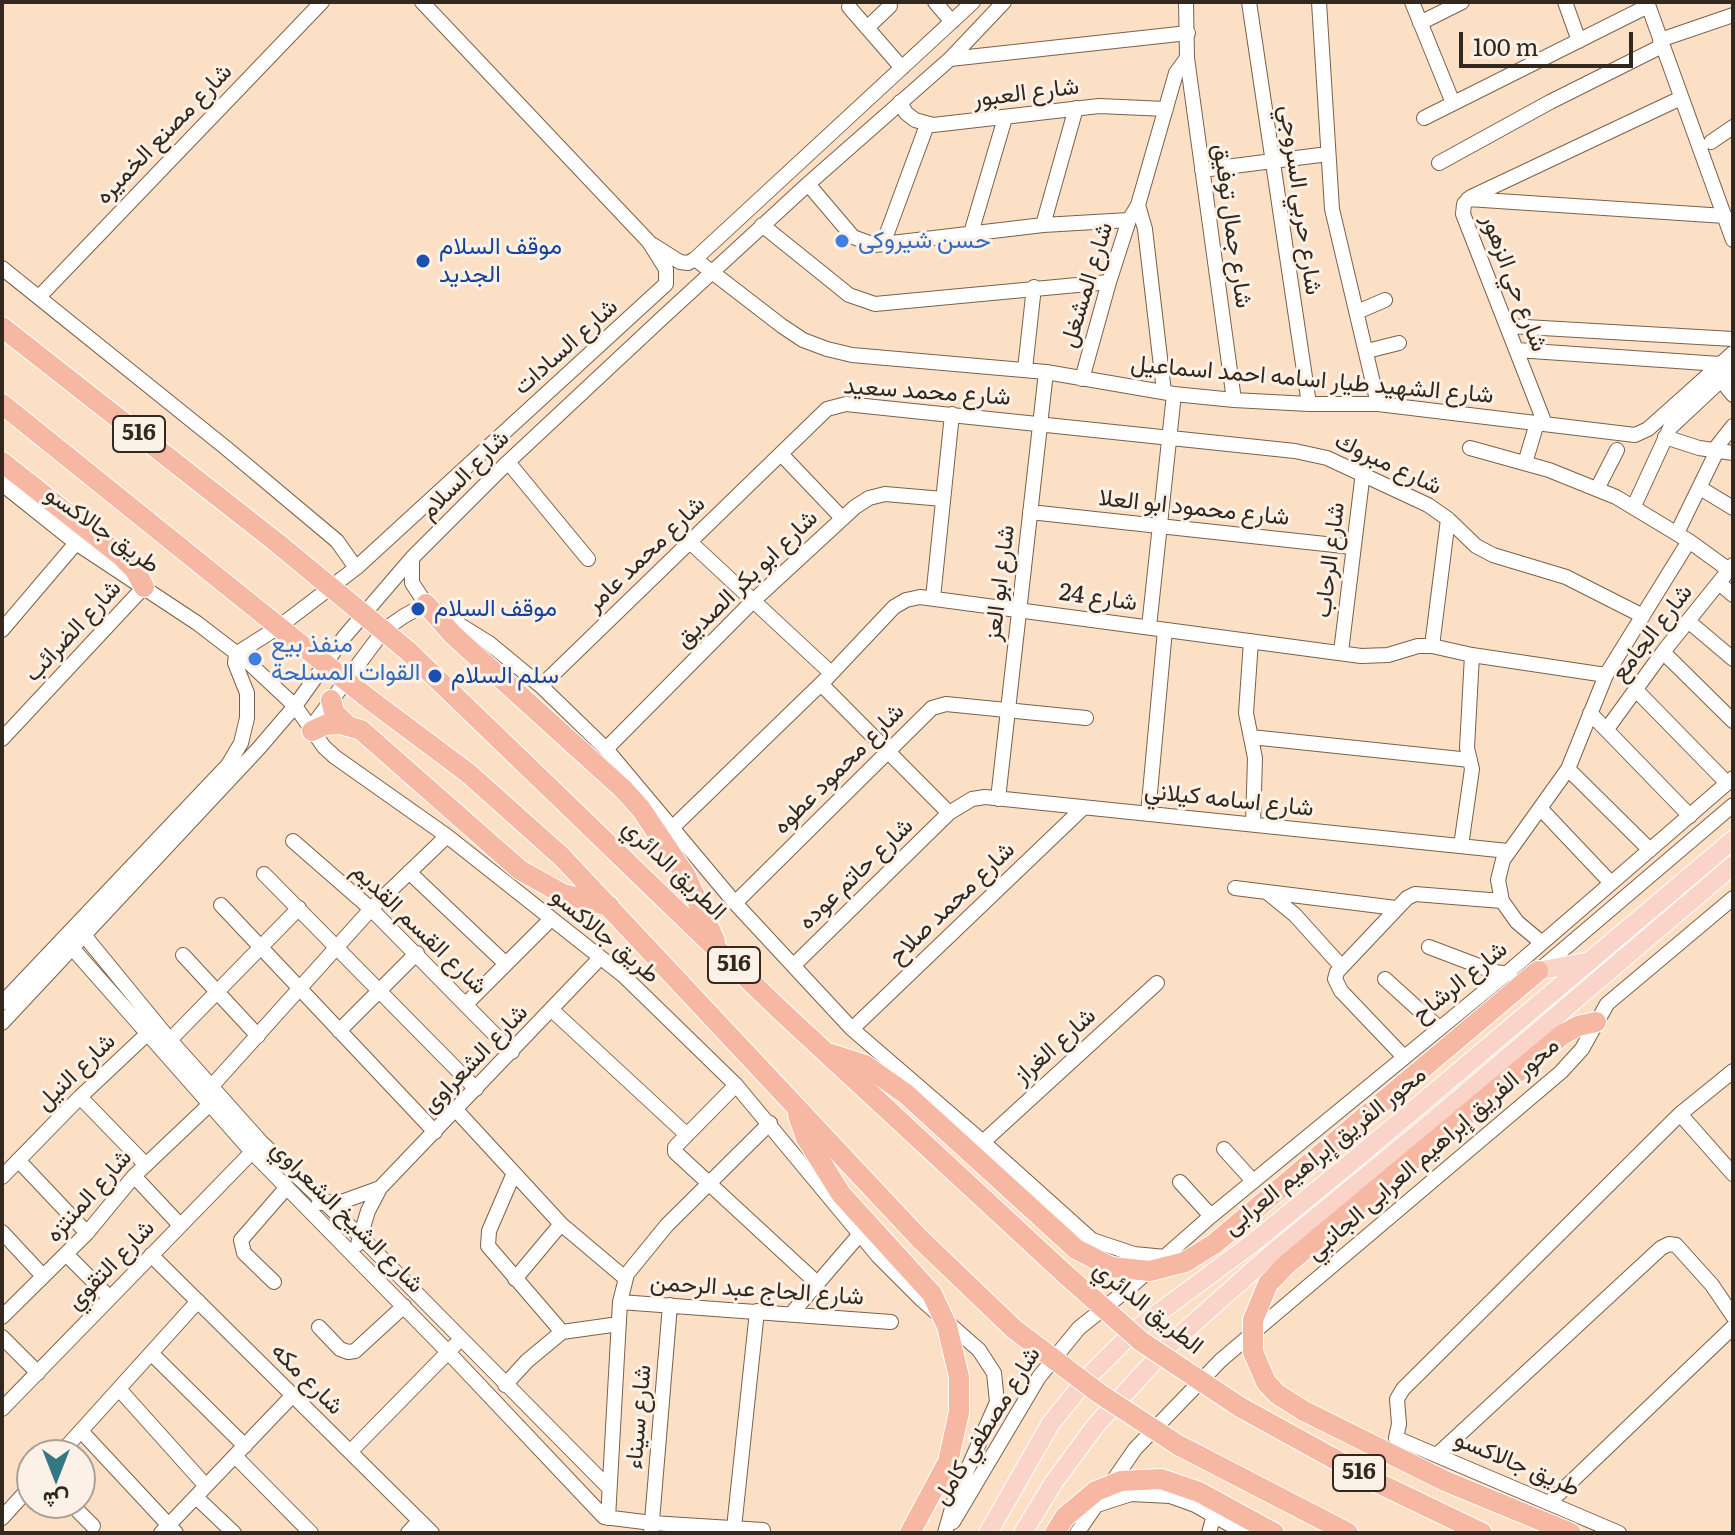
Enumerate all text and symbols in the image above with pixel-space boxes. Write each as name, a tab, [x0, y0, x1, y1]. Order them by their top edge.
scale bar	[1463, 16, 1637, 66]
text: 100 m	[1473, 28, 1539, 63]
street label: شارع مصنع الخميره	[90, 58, 238, 210]
street label: شارع العبور	[971, 72, 1081, 114]
street label: شارع حربي السروجي	[1272, 103, 1328, 297]
street label: شارع جمال توفيق	[1206, 142, 1258, 310]
street label: شارع حي الزهور	[1475, 210, 1553, 356]
street label: شارع المشغل	[1054, 219, 1120, 351]
place label: حسن شيروكى	[858, 227, 991, 255]
marker: حسن شيروكى	[833, 232, 851, 250]
place label: موقف السلام الجديد	[439, 233, 562, 289]
marker: موقف السلام الجديد	[414, 252, 432, 270]
street label: شارع السادات	[508, 293, 624, 401]
street label: شارع الشهيد طيار اسامه احمد اسماعيل	[1129, 350, 1495, 410]
street label: شارع محمد سعيد	[842, 372, 1012, 412]
road number: 516	[113, 416, 165, 452]
street label: شارع السلام	[414, 424, 516, 526]
street label: شارع مبروك	[1330, 427, 1446, 501]
street label: طريق جالاكسو	[39, 480, 165, 580]
street label: شارع محمود ابو العلا	[1097, 484, 1291, 532]
street label: شارع محمد عامر	[580, 490, 712, 618]
street label: شارع الرحاب	[1309, 501, 1351, 619]
street label: شارع ابو بكر الصديق	[670, 504, 824, 654]
street label: شارع ابو العز	[979, 523, 1021, 643]
street label: شارع الضرائب	[18, 574, 128, 688]
street label: شارع 24	[1057, 578, 1139, 618]
street label: شارع الجامع	[1605, 579, 1699, 687]
place label: موقف السلام	[434, 595, 557, 623]
marker: موقف السلام	[409, 600, 427, 618]
place label: منفذ بيع القوات المسلحة	[271, 631, 420, 687]
marker: منفذ بيع القوات المسلحة	[246, 650, 264, 668]
place label: سلم السلام	[451, 662, 559, 690]
marker: سلم السلام	[426, 667, 444, 685]
street label: شارع محمود عطوه	[767, 697, 911, 841]
street label: شارع اسامه كيلاني	[1143, 777, 1315, 823]
street label: شارع حاتم عوده	[793, 812, 919, 936]
street label: الطريق الدائري	[616, 813, 732, 927]
street label: شارع محمد صلاح	[883, 836, 1021, 970]
street label: شارع القسم القديم	[345, 857, 493, 1001]
street label: طريق جالاكسو	[545, 882, 665, 990]
street label: شارع الرشاح	[1407, 935, 1513, 1029]
road number: 516	[708, 947, 760, 983]
street label: شارع الشعراوى	[416, 999, 534, 1119]
street label: شارع الغراز	[1008, 1002, 1102, 1090]
street label: شارع النيل	[30, 1027, 122, 1117]
street label: محور الفريق إبراهيم العرابى الجانبي	[1301, 1031, 1565, 1267]
street label: محور الفريق إبراهيم العرابى	[1218, 1060, 1432, 1242]
street label: شارع الشيخ الشعراوي	[265, 1135, 429, 1299]
street label: شارع المنتزه	[40, 1144, 138, 1248]
street label: شارع التقوي	[61, 1214, 161, 1316]
street label: الطريق الدائري	[1087, 1255, 1209, 1361]
street label: شارع الحاج عبد الرحمن	[649, 1268, 865, 1312]
street label: شارع مكه	[265, 1337, 349, 1421]
street label: شارع مصطفي كامل	[927, 1342, 1047, 1510]
street label: شارع سيناء	[620, 1364, 658, 1470]
street label: طريق جالاكسو	[1450, 1425, 1584, 1503]
north arrow	[16, 1439, 96, 1519]
road number: 516	[1333, 1455, 1385, 1491]
text: ش	[43, 1485, 69, 1518]

